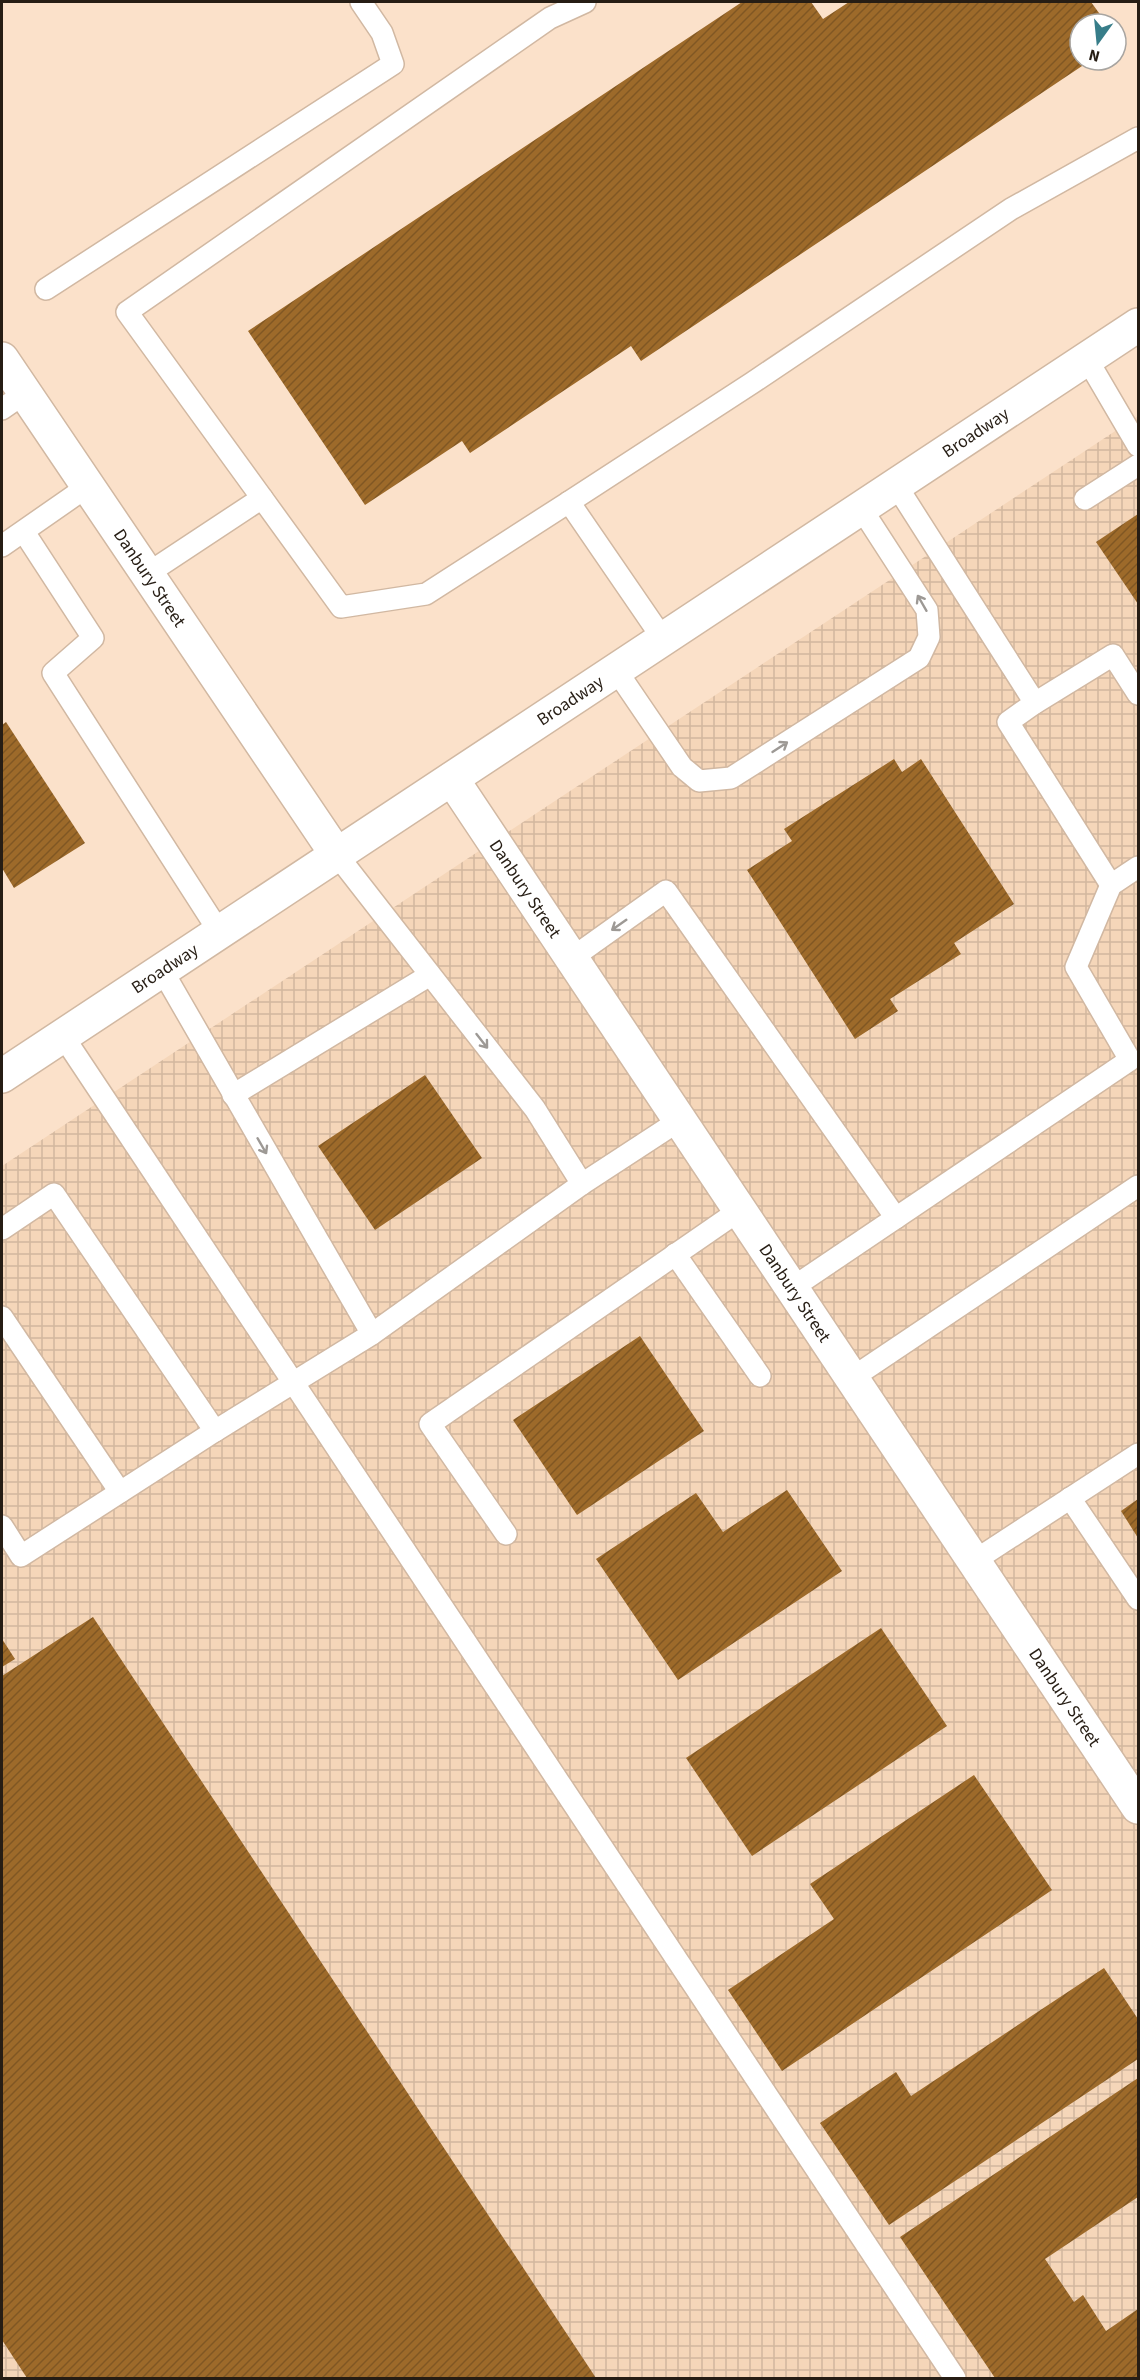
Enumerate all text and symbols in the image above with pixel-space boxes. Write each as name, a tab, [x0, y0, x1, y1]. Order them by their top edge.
north arrow	[1068, 12, 1128, 72]
text: N	[1086, 44, 1102, 68]
street label: Broadway	[937, 401, 1014, 464]
street label: Danbury Street	[108, 524, 192, 632]
one-way arrow	[916, 595, 928, 612]
street label: Broadway	[532, 669, 609, 732]
one-way arrow	[771, 741, 788, 753]
street label: Danbury Street	[483, 835, 567, 943]
one-way arrow	[611, 919, 628, 931]
street label: Broadway	[126, 937, 204, 1000]
one-way arrow	[475, 1033, 488, 1049]
one-way arrow	[256, 1137, 268, 1154]
street label: Danbury Street	[753, 1239, 837, 1347]
street label: Danbury Street	[1023, 1643, 1107, 1752]

